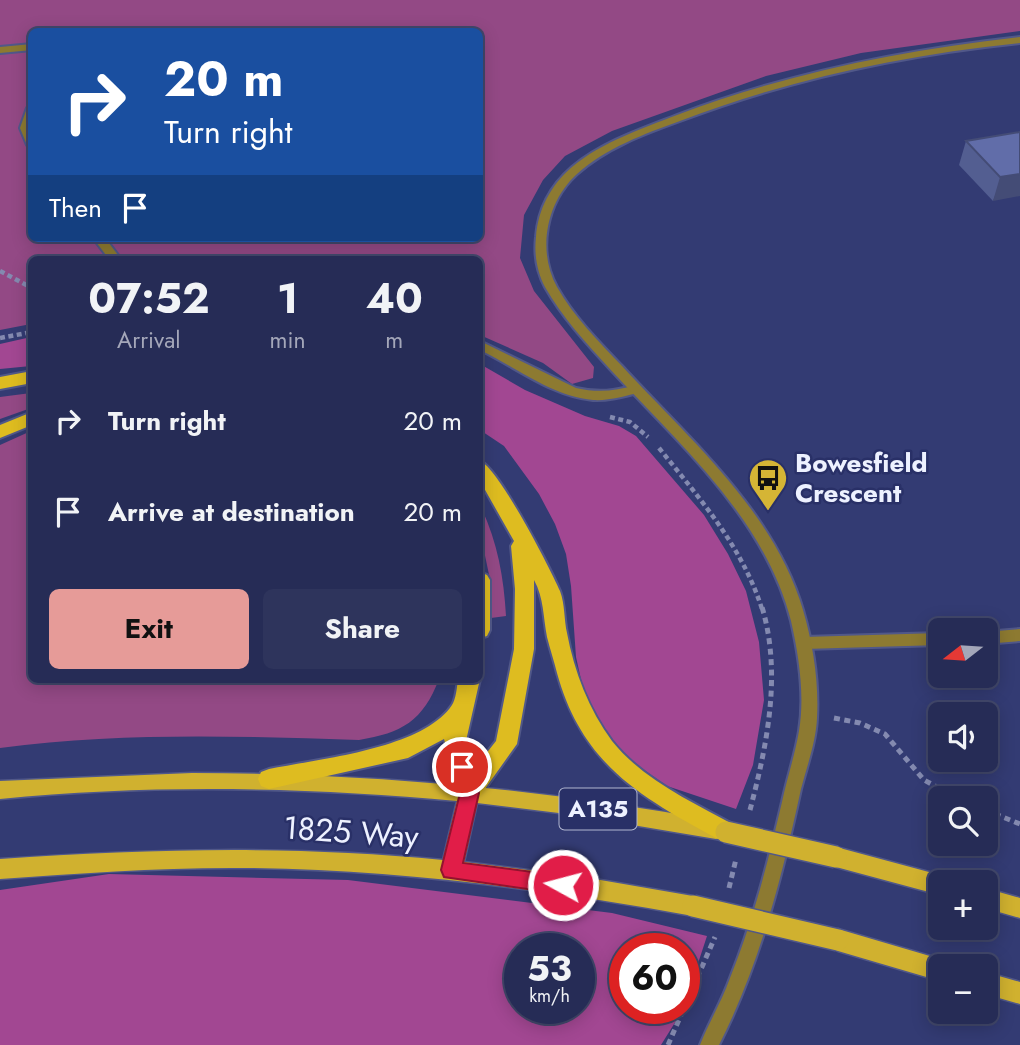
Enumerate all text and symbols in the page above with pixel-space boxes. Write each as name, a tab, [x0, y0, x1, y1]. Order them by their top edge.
text: 20 m	[164, 44, 283, 114]
icon: right	[49, 56, 140, 147]
text: Turn right	[164, 109, 293, 155]
text: Then	[49, 189, 102, 227]
icon: arrive	[116, 189, 154, 227]
text: 07:52	[88, 268, 209, 329]
text: 1	[277, 268, 298, 329]
text: 40	[366, 268, 423, 329]
text: Arrival	[117, 323, 181, 357]
text: min	[270, 323, 306, 357]
text: m	[385, 323, 403, 357]
icon: right	[49, 402, 87, 440]
text: Turn right	[108, 402, 226, 440]
text: 20 m	[404, 402, 462, 440]
place label: Bowesfield Crescent	[795, 444, 927, 512]
bus stop icon: Bowesfield Crescent	[747, 457, 789, 512]
icon: arrive	[49, 493, 87, 531]
text: Arrive at destination	[108, 493, 355, 531]
text: 20 m	[404, 493, 462, 531]
button: Exit	[49, 589, 249, 669]
button: Share	[263, 589, 462, 669]
north arrow	[928, 618, 998, 688]
map controls	[928, 618, 998, 1024]
button: sound	[928, 702, 998, 772]
pin	[432, 737, 492, 797]
icon: arrive	[443, 748, 481, 786]
button: search	[928, 786, 998, 856]
road number: A135	[560, 788, 636, 830]
street label: 1825 Way	[282, 804, 421, 860]
position arrow	[526, 848, 600, 922]
button: +	[928, 870, 998, 940]
speed limit sign: 60	[609, 933, 700, 1024]
text: 53	[527, 944, 572, 994]
button: −	[928, 954, 998, 1024]
text: km/h	[529, 983, 570, 1009]

